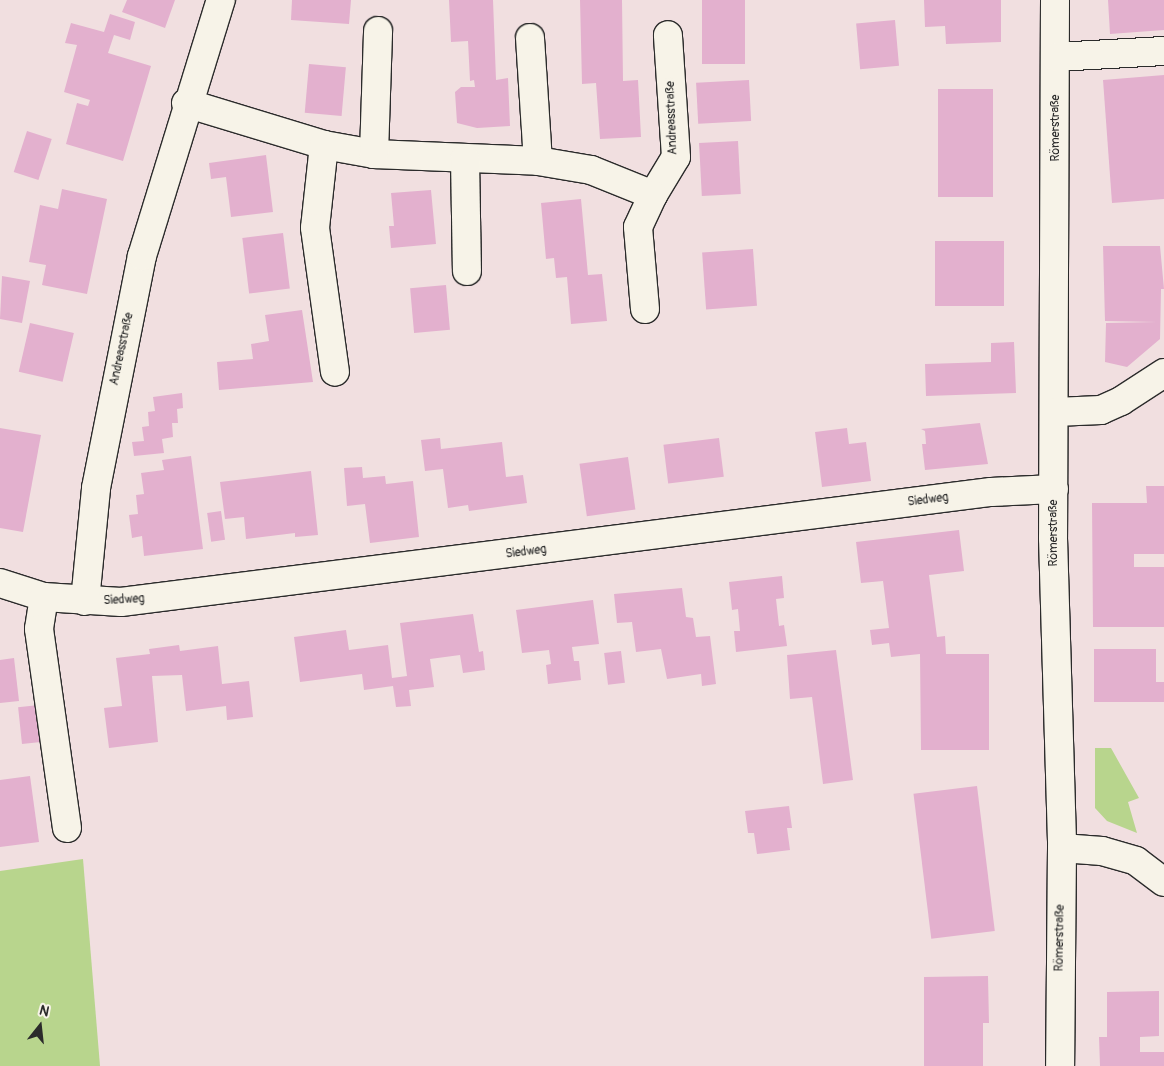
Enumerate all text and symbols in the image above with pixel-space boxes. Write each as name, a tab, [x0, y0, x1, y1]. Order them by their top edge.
street label: Andreasstraße	[664, 81, 680, 155]
street label: Römerstraße	[1049, 95, 1063, 161]
street label: Andreasstraße	[107, 311, 137, 387]
street label: Siedweg	[907, 490, 949, 510]
street label: Römerstraße	[1047, 500, 1061, 566]
street label: Siedweg	[505, 542, 547, 562]
street label: Siedweg	[103, 592, 145, 608]
street label: Römerstraße	[1052, 904, 1068, 972]
north arrow	[15, 1001, 65, 1051]
text: N	[37, 1002, 51, 1021]

